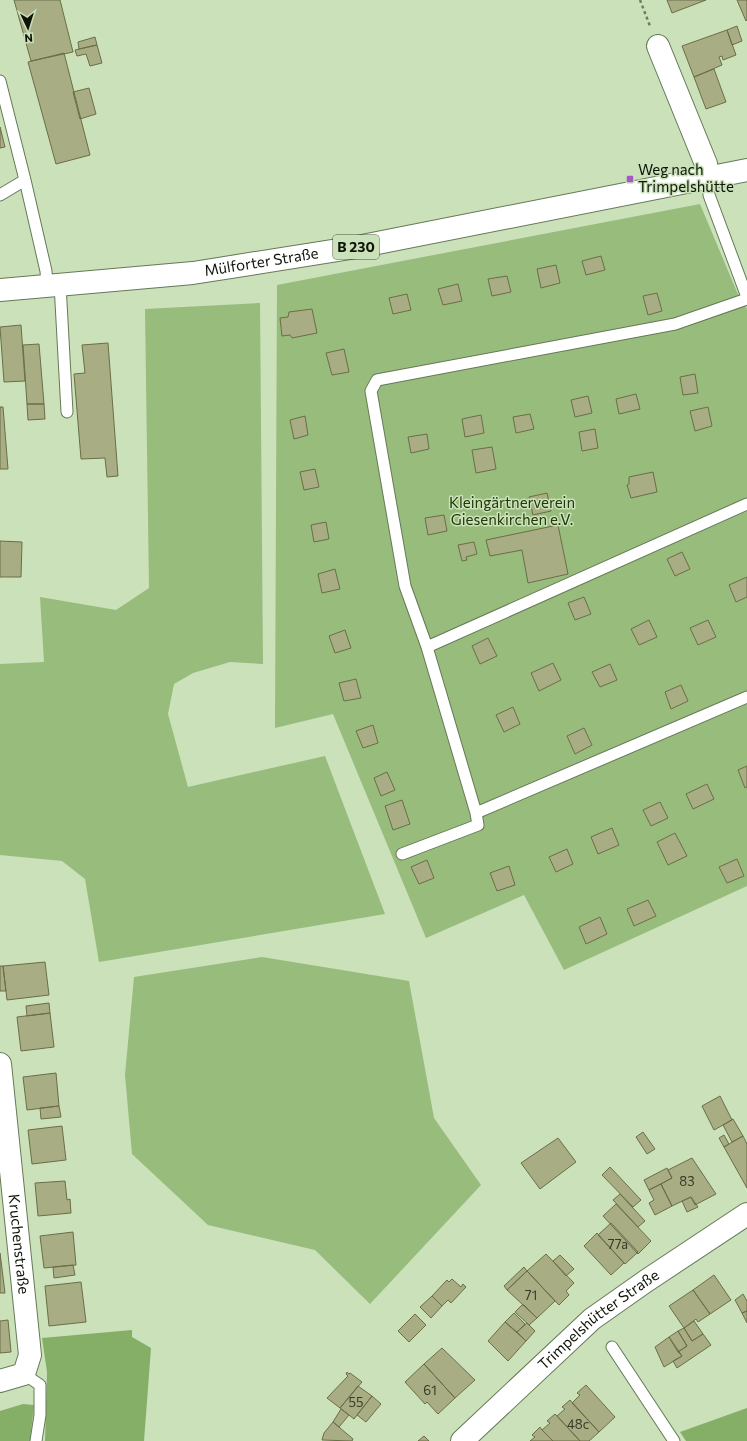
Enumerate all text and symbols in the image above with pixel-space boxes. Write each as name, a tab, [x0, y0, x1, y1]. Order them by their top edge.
north arrow	[8, 8, 48, 48]
text: N	[24, 32, 33, 45]
place label: Weg nach Trimpelshütte	[638, 160, 734, 195]
marker: Weg nach Trimpelshütte	[625, 174, 635, 184]
road number: B 230	[333, 235, 379, 259]
street label: Mülforter Straße	[203, 243, 320, 279]
park label: Kleingärtnerverein Giesenkirchen e.V.	[449, 493, 575, 528]
house number: 83	[679, 1173, 695, 1189]
street label: Kruchenstraße	[5, 1193, 34, 1295]
house number: 77a	[608, 1236, 628, 1252]
street label: Trimpelshütter Straße	[534, 1265, 662, 1373]
house number: 71	[525, 1287, 537, 1303]
house number: 61	[423, 1382, 437, 1398]
house number: 55	[349, 1394, 363, 1410]
house number: 48c	[567, 1416, 589, 1432]

